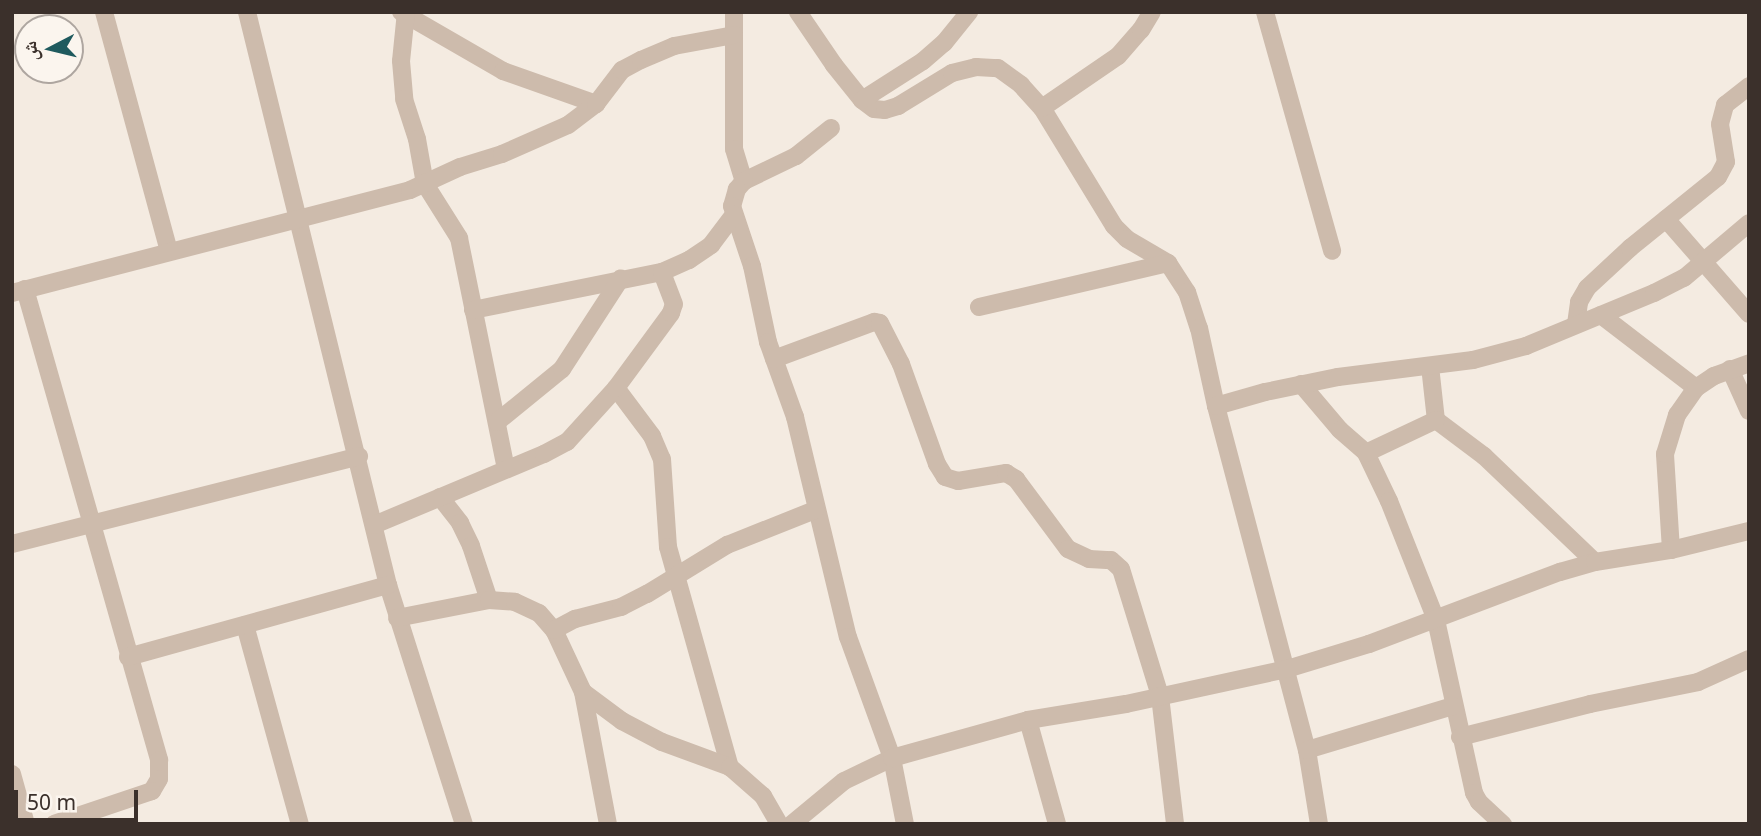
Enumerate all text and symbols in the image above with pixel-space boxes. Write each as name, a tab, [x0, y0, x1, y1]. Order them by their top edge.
north arrow	[14, 14, 84, 84]
text: ش	[16, 40, 44, 63]
scale bar	[18, 776, 142, 820]
text: 50 m	[27, 788, 76, 816]

